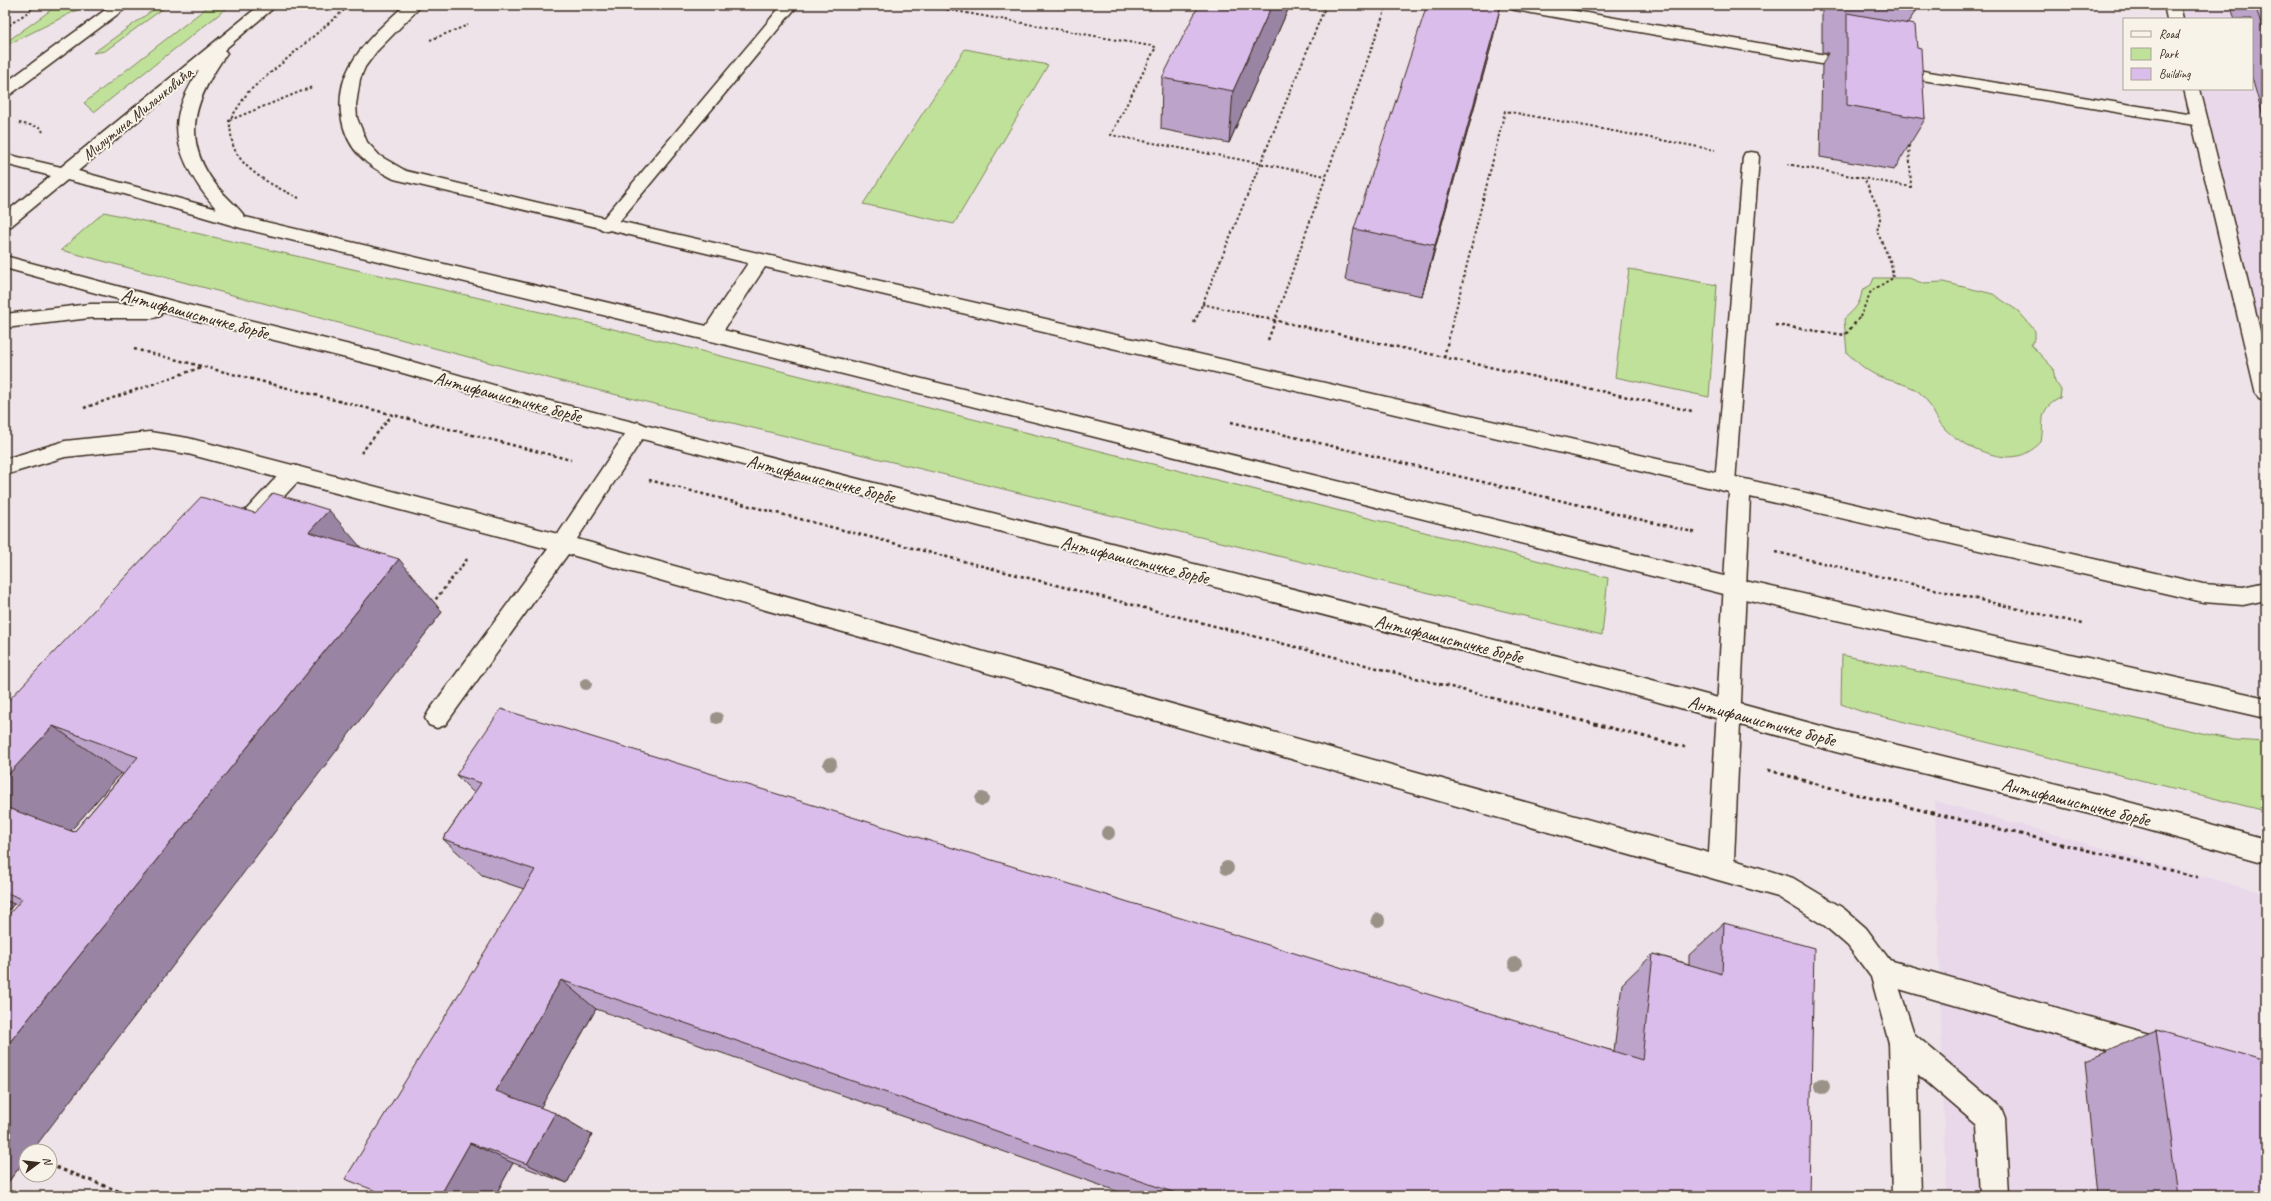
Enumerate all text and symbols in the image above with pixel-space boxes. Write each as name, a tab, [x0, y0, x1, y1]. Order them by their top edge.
legend	[2123, 18, 2253, 90]
text: Road	[2159, 26, 2181, 42]
text: Park	[2159, 46, 2180, 62]
street label: Милутина Миланковића	[78, 62, 198, 165]
text: Building	[2159, 66, 2191, 82]
street label: Антифашистичке борбе	[118, 283, 273, 346]
street label: Антифашистичке борбе	[431, 366, 586, 429]
street label: Антифашистичке борбе	[744, 449, 899, 509]
street label: Антифашистичке борбе	[1058, 530, 1213, 590]
street label: Антифашистичке борбе	[1372, 609, 1527, 669]
street label: Антифашистичке борбе	[1685, 690, 1840, 753]
street label: Антифашистичке борбе	[1999, 772, 2154, 832]
north arrow	[18, 1143, 58, 1183]
text: N	[40, 1155, 56, 1168]

